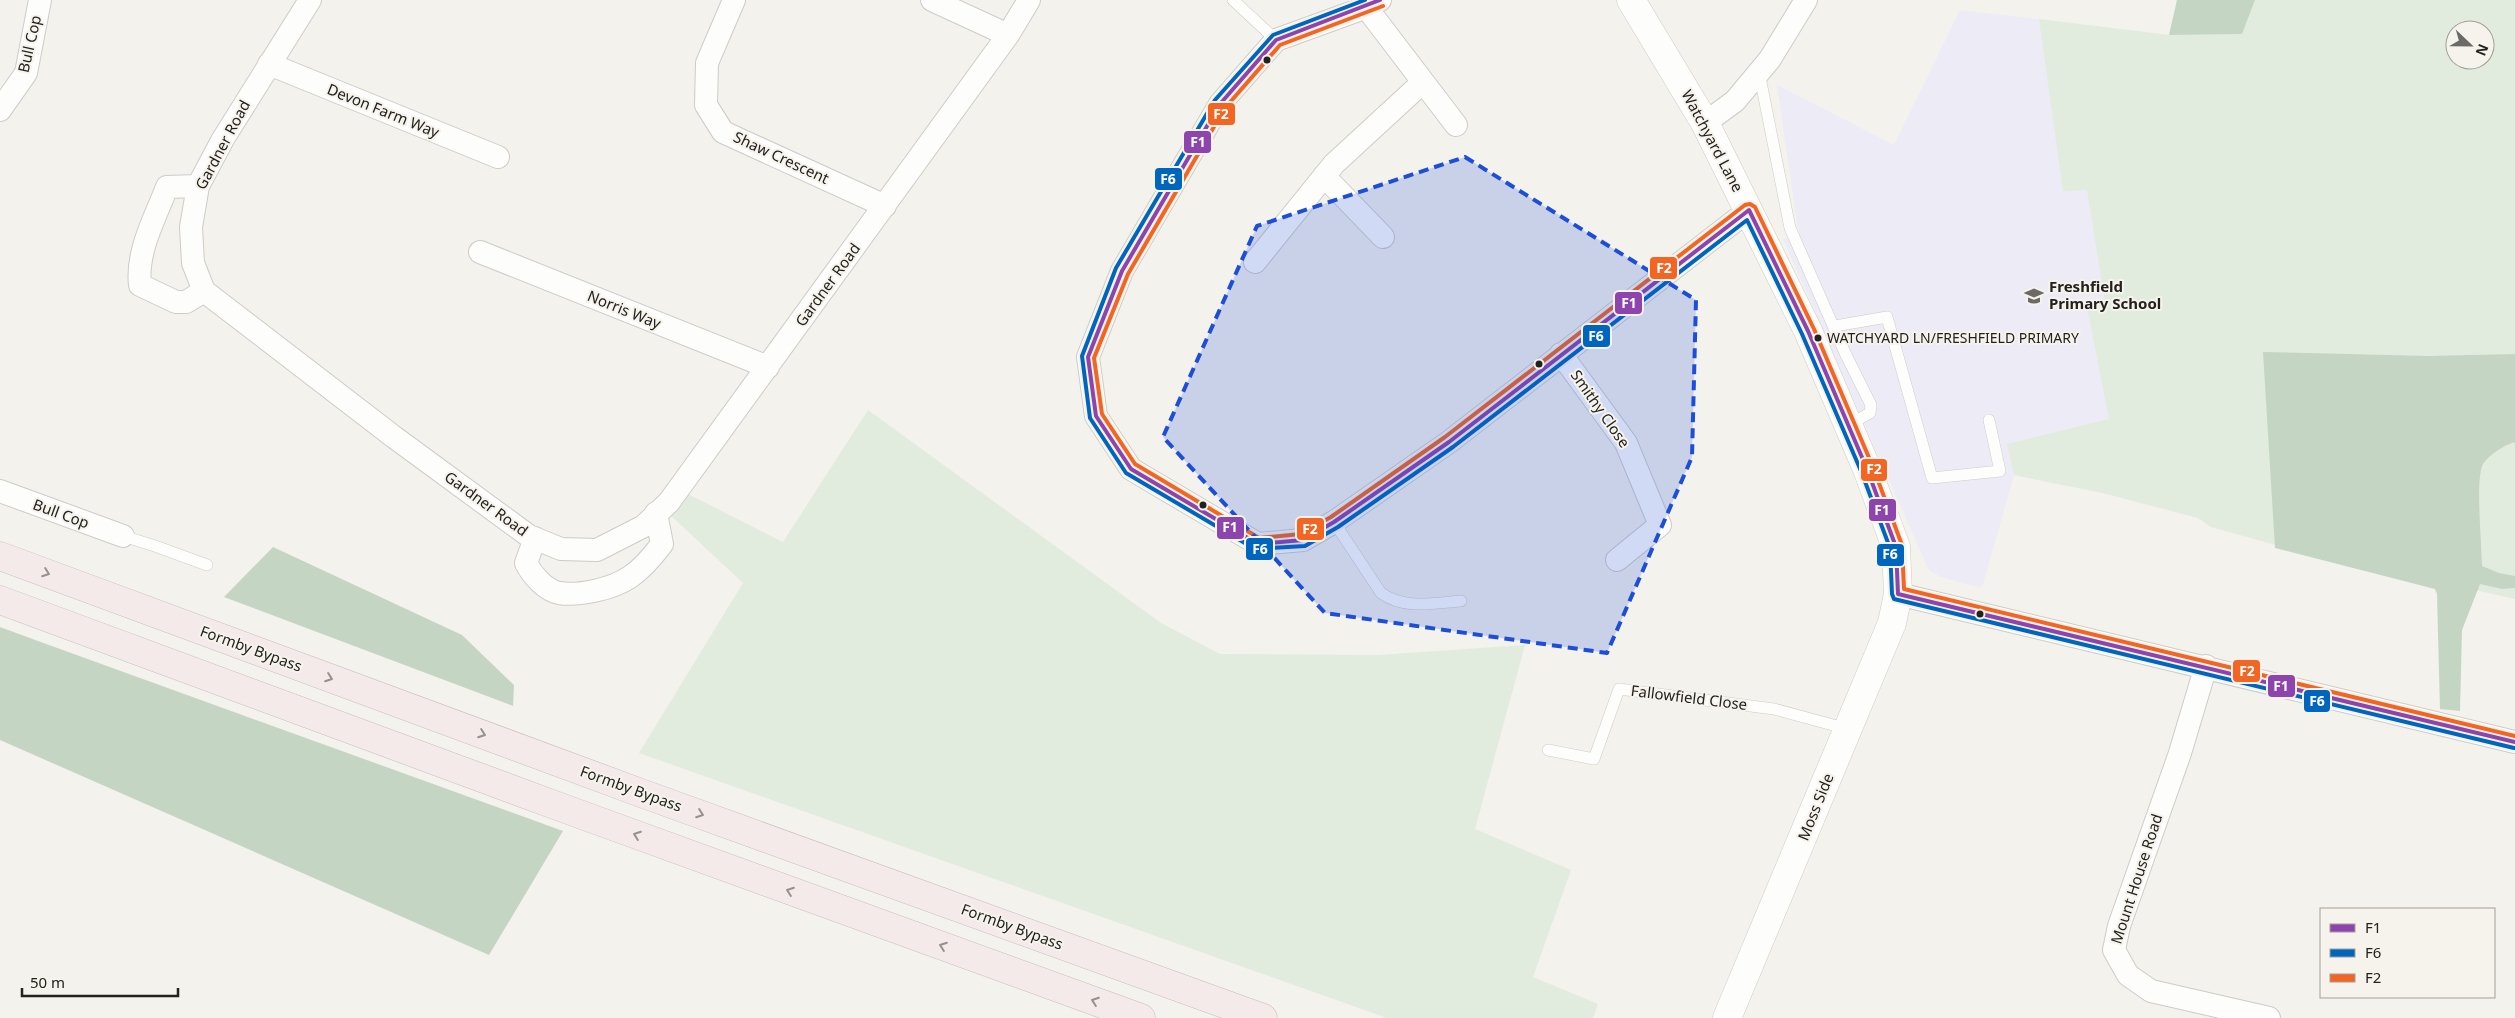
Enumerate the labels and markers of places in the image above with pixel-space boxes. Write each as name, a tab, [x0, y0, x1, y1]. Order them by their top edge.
unlabelled marker	[1262, 55, 1272, 65]
place label: Freshfield Primary School	[2049, 276, 2161, 313]
school or university icon: Freshfield Primary School	[2023, 285, 2045, 307]
place label: WATCHYARD LN/FRESHFIELD PRIMARY	[1827, 328, 2079, 347]
marker: WATCHYARD LN/FRESHFIELD PRIMARY	[1813, 333, 1823, 343]
unlabelled marker	[1534, 359, 1544, 369]
unlabelled marker	[1198, 500, 1208, 510]
unlabelled marker	[1975, 609, 1985, 619]

